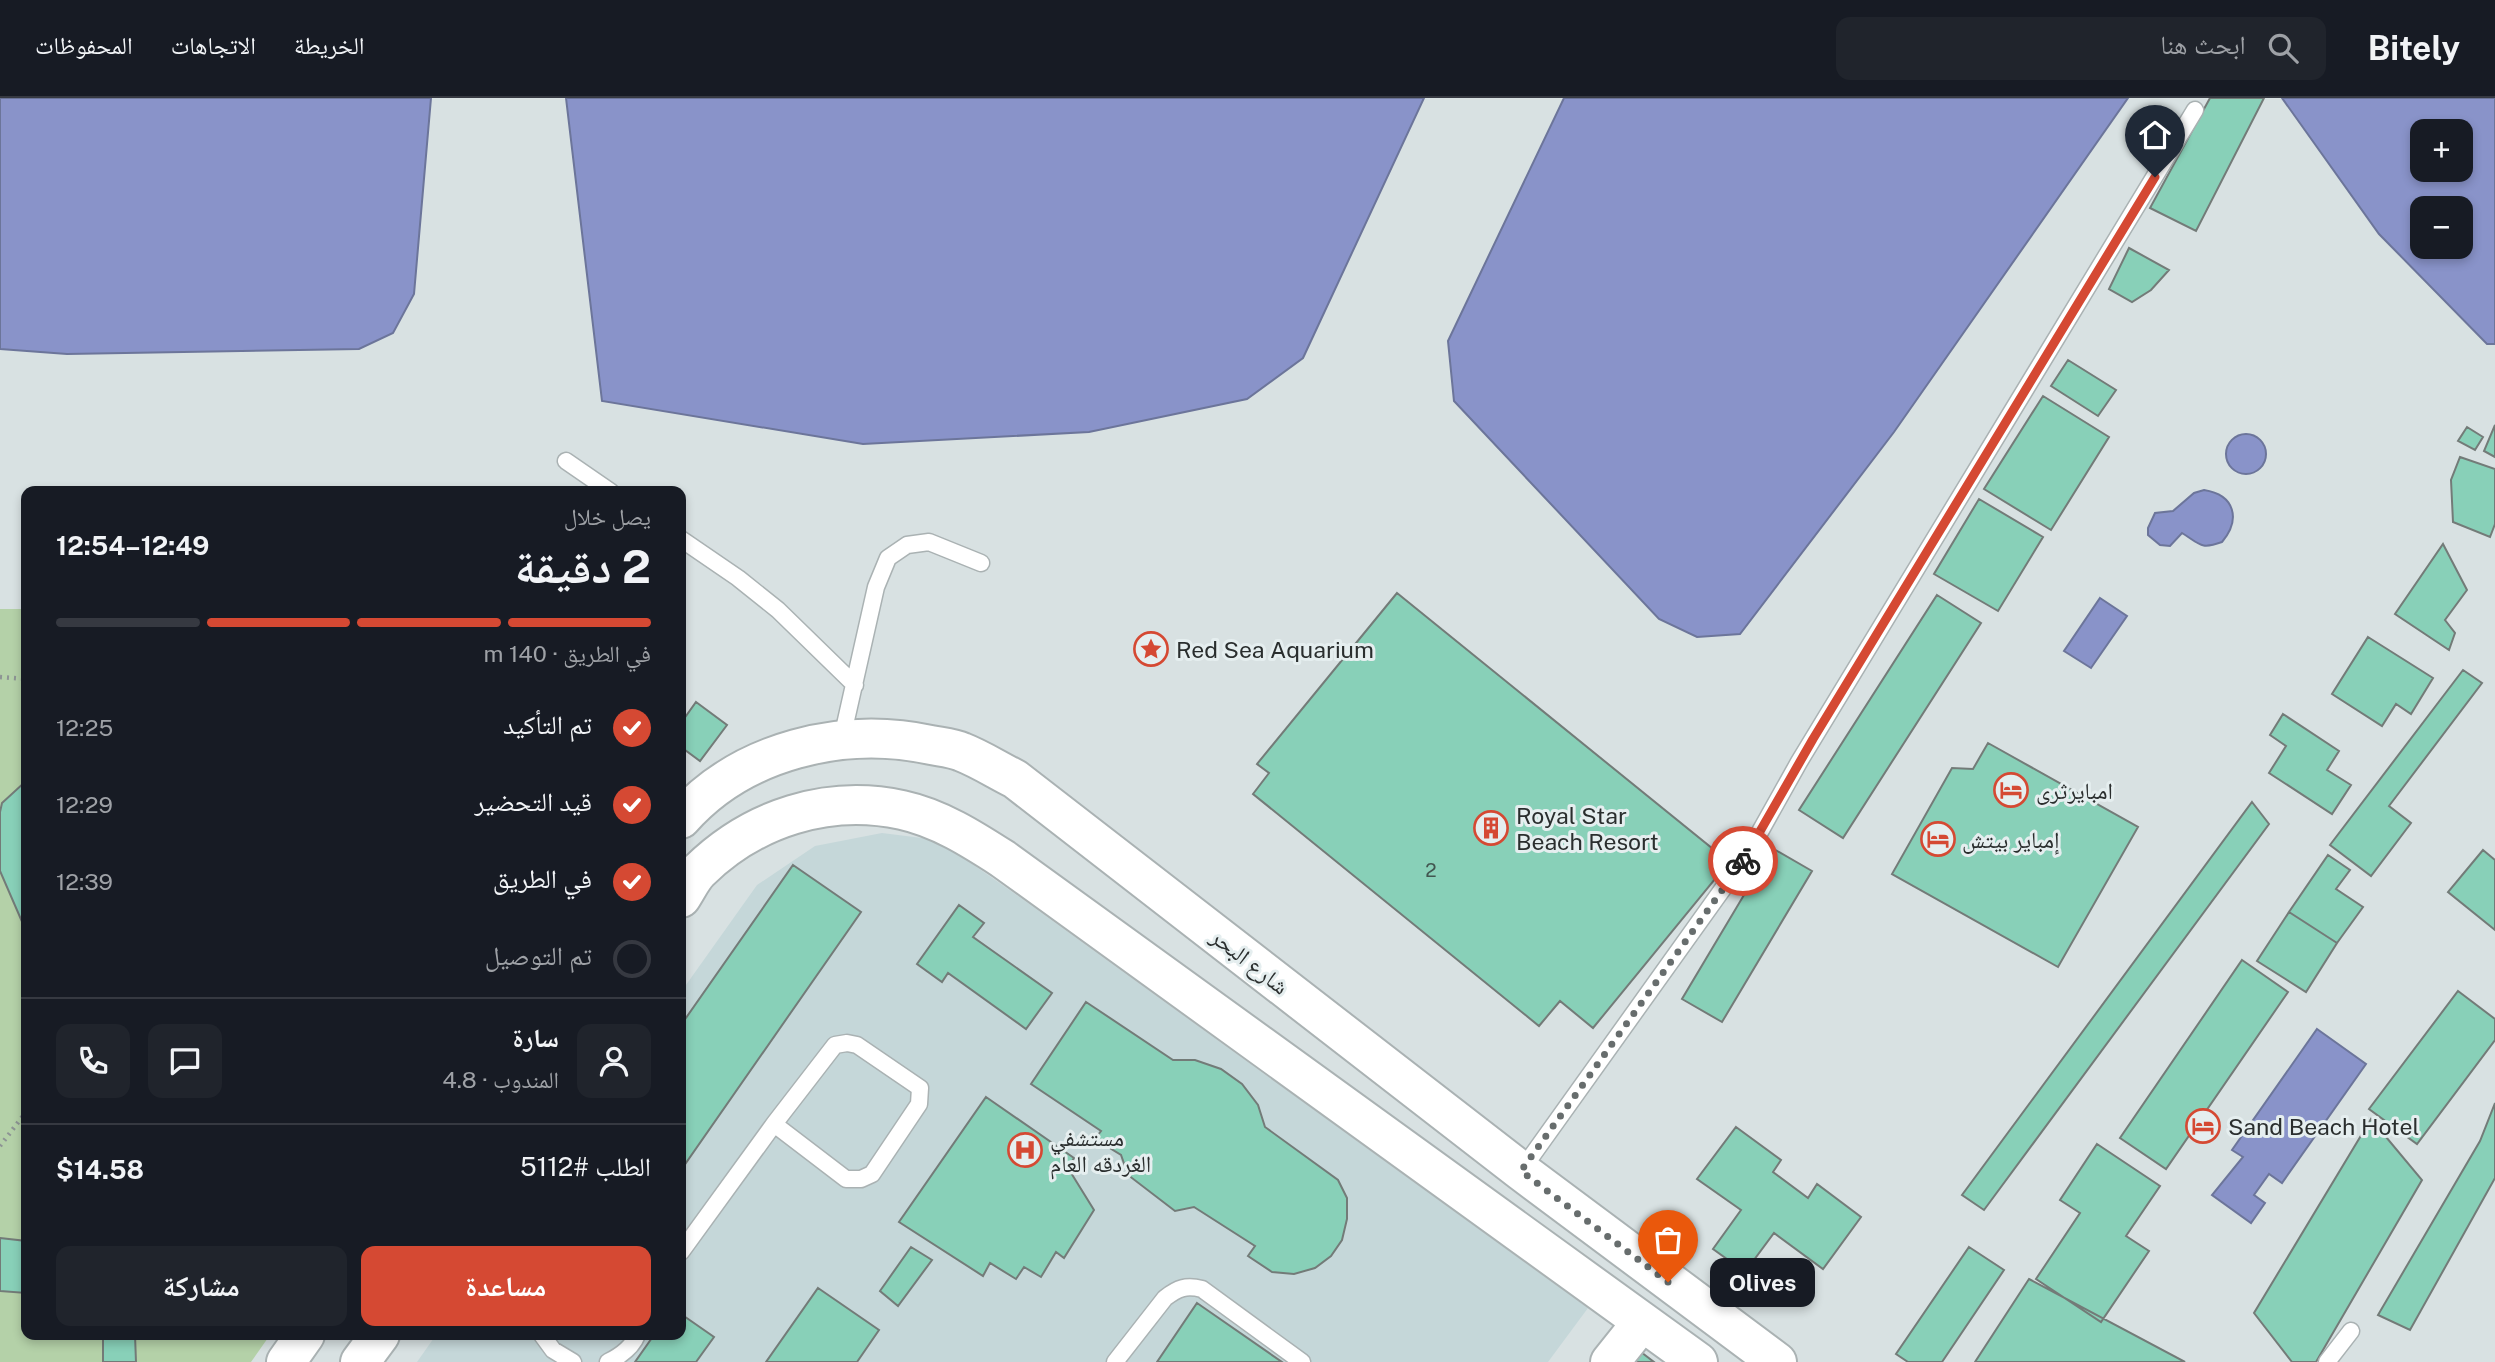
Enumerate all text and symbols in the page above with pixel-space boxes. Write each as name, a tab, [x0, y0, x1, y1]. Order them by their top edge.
search box	[1836, 17, 2326, 80]
text: ابحث هنا	[2160, 29, 2246, 60]
icon: search	[2264, 29, 2302, 67]
text: Bitely	[2368, 29, 2460, 67]
text: المحفوظات	[35, 31, 133, 59]
text: الاتجاهات	[171, 31, 256, 59]
text: الخريطة	[294, 31, 365, 59]
pin	[2125, 105, 2185, 177]
icon: home	[2136, 116, 2174, 154]
map controls	[2410, 119, 2473, 259]
button: +	[2410, 119, 2473, 182]
button: −	[2410, 196, 2473, 259]
text: يصل خلال	[564, 503, 651, 530]
text: 12:49–12:54	[56, 530, 209, 561]
text: 2 دقيقة	[515, 539, 651, 593]
place icon: Red Sea Aquarium	[1132, 630, 1170, 668]
place label: Red Sea Aquarium	[1176, 636, 1374, 663]
text: في الطريق · 140 m	[483, 640, 651, 667]
text: تم التأكيد	[503, 709, 592, 740]
icon: check	[613, 709, 651, 747]
text: 12:25	[56, 714, 113, 741]
hotel icon: امبايرثرى	[1992, 771, 2030, 809]
place label: امبايرثرى	[2036, 777, 2113, 805]
text: قيد التحضير	[475, 786, 592, 817]
icon: check	[613, 786, 651, 824]
text: 12:29	[56, 791, 113, 818]
place label: Royal Star Beach Resort	[1516, 802, 1659, 855]
building icon: Royal Star Beach Resort	[1472, 809, 1510, 847]
hotel icon: إمباير بيتش	[1919, 820, 1957, 858]
courier	[1708, 826, 1778, 896]
place label: إمباير بيتش	[1962, 826, 2060, 855]
icon: bike	[1724, 842, 1762, 880]
house number: 2	[1425, 859, 1437, 881]
text: في الطريق	[493, 863, 592, 894]
icon: check	[613, 863, 651, 901]
text: 12:39	[56, 868, 113, 895]
street label: شارع البحر	[1204, 922, 1294, 1001]
text: تم التوصيل	[485, 940, 592, 971]
text: سارة	[512, 1022, 559, 1053]
button: phone	[56, 1024, 130, 1098]
button: chat	[148, 1024, 222, 1098]
button: person	[577, 1024, 651, 1098]
text: المندوب · 4.8	[442, 1066, 559, 1093]
hotel icon: Sand Beach Hotel	[2184, 1107, 2222, 1145]
place label: Sand Beach Hotel	[2228, 1113, 2420, 1140]
place label: مستشفي الغردقه العام	[1050, 1124, 1151, 1180]
hospital icon: مستشفي الغردقه العام	[1006, 1131, 1044, 1169]
text: الطلب #5112	[520, 1151, 651, 1182]
text: $14.58	[56, 1154, 144, 1185]
pin	[1638, 1210, 1698, 1282]
icon: bag	[1649, 1221, 1687, 1259]
button: مشاركة	[56, 1246, 347, 1326]
button: مساعدة	[361, 1246, 651, 1326]
callout: Olives	[1710, 1258, 1815, 1306]
text: Olives	[1729, 1269, 1796, 1296]

